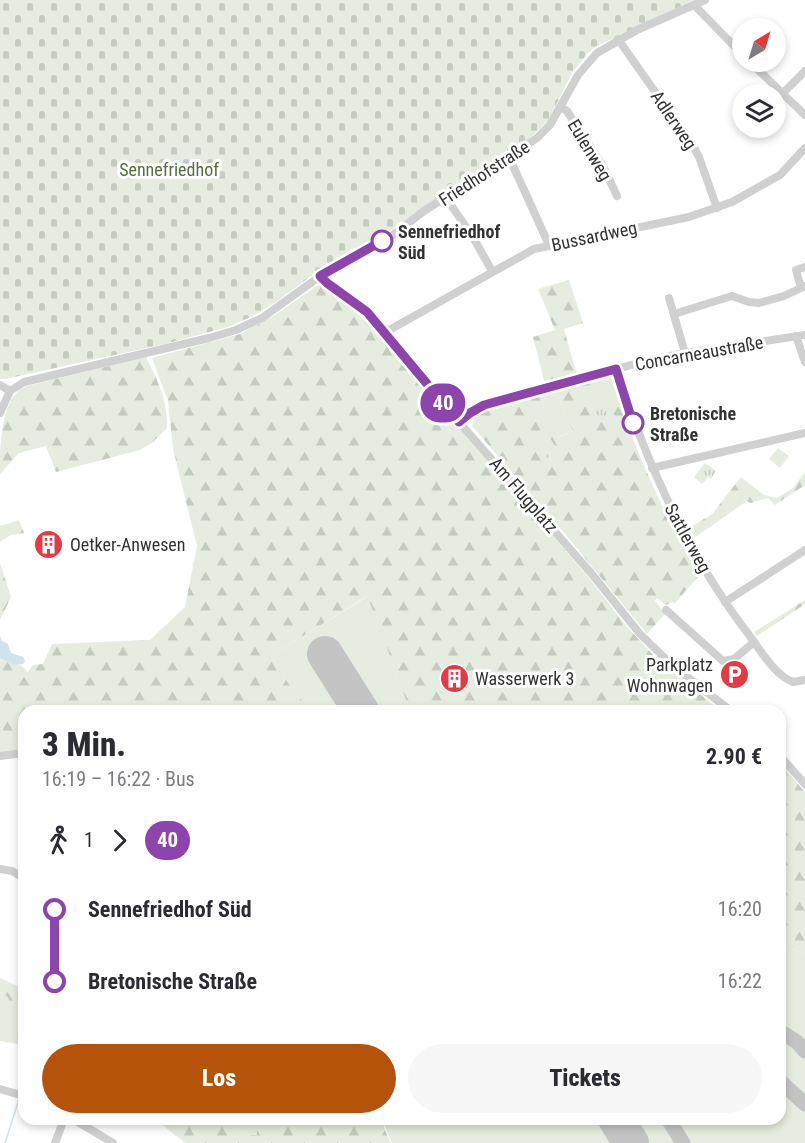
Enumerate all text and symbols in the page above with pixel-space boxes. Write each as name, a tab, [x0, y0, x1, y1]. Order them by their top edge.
north arrow	[732, 18, 786, 72]
map controls	[732, 18, 786, 138]
button: layers	[732, 84, 786, 138]
street label: Adlerweg	[647, 87, 701, 153]
street label: Eulenweg	[564, 116, 616, 184]
street label: Friedhofstraße	[435, 136, 533, 210]
park label: Sennefriedhof	[119, 159, 219, 180]
street label: Bussardweg	[549, 217, 639, 255]
place label: Sennefriedhof Süd	[398, 221, 500, 263]
marker: Sennefriedhof Süd	[371, 230, 393, 252]
street label: Concarneaustraße	[633, 331, 765, 375]
line badge: 40	[416, 384, 470, 422]
text: 40	[432, 391, 454, 415]
place label: Bretonische Straße	[650, 403, 736, 445]
marker: Bretonische Straße	[622, 412, 644, 434]
street label: Am Flugplatz	[485, 453, 563, 537]
street label: Sattlerweg	[660, 500, 716, 576]
building icon: Oetker-Anwesen	[33, 528, 65, 560]
place label: Oetker-Anwesen	[70, 534, 186, 555]
place label: Parkplatz Wohnwagen	[627, 654, 713, 696]
parking icon: Parkplatz Wohnwagen	[718, 658, 750, 690]
building icon: Wasserwerk 3	[438, 662, 470, 694]
place label: Wasserwerk 3	[475, 668, 574, 689]
text: 3 Min.	[42, 725, 126, 764]
text: 2.90 €	[706, 744, 762, 769]
text: 16:19 – 16:22 · Bus	[42, 767, 195, 791]
icon: walk	[42, 824, 75, 857]
icon: forward	[103, 824, 136, 857]
text: 1	[84, 828, 94, 852]
text: 40	[157, 828, 178, 852]
text: Sennefriedhof Süd	[88, 897, 252, 922]
text: 16:20	[718, 897, 762, 921]
text: Bretonische Straße	[88, 969, 257, 994]
text: 16:22	[718, 969, 762, 993]
button: Los	[42, 1044, 396, 1113]
button: Tickets	[408, 1044, 762, 1113]

